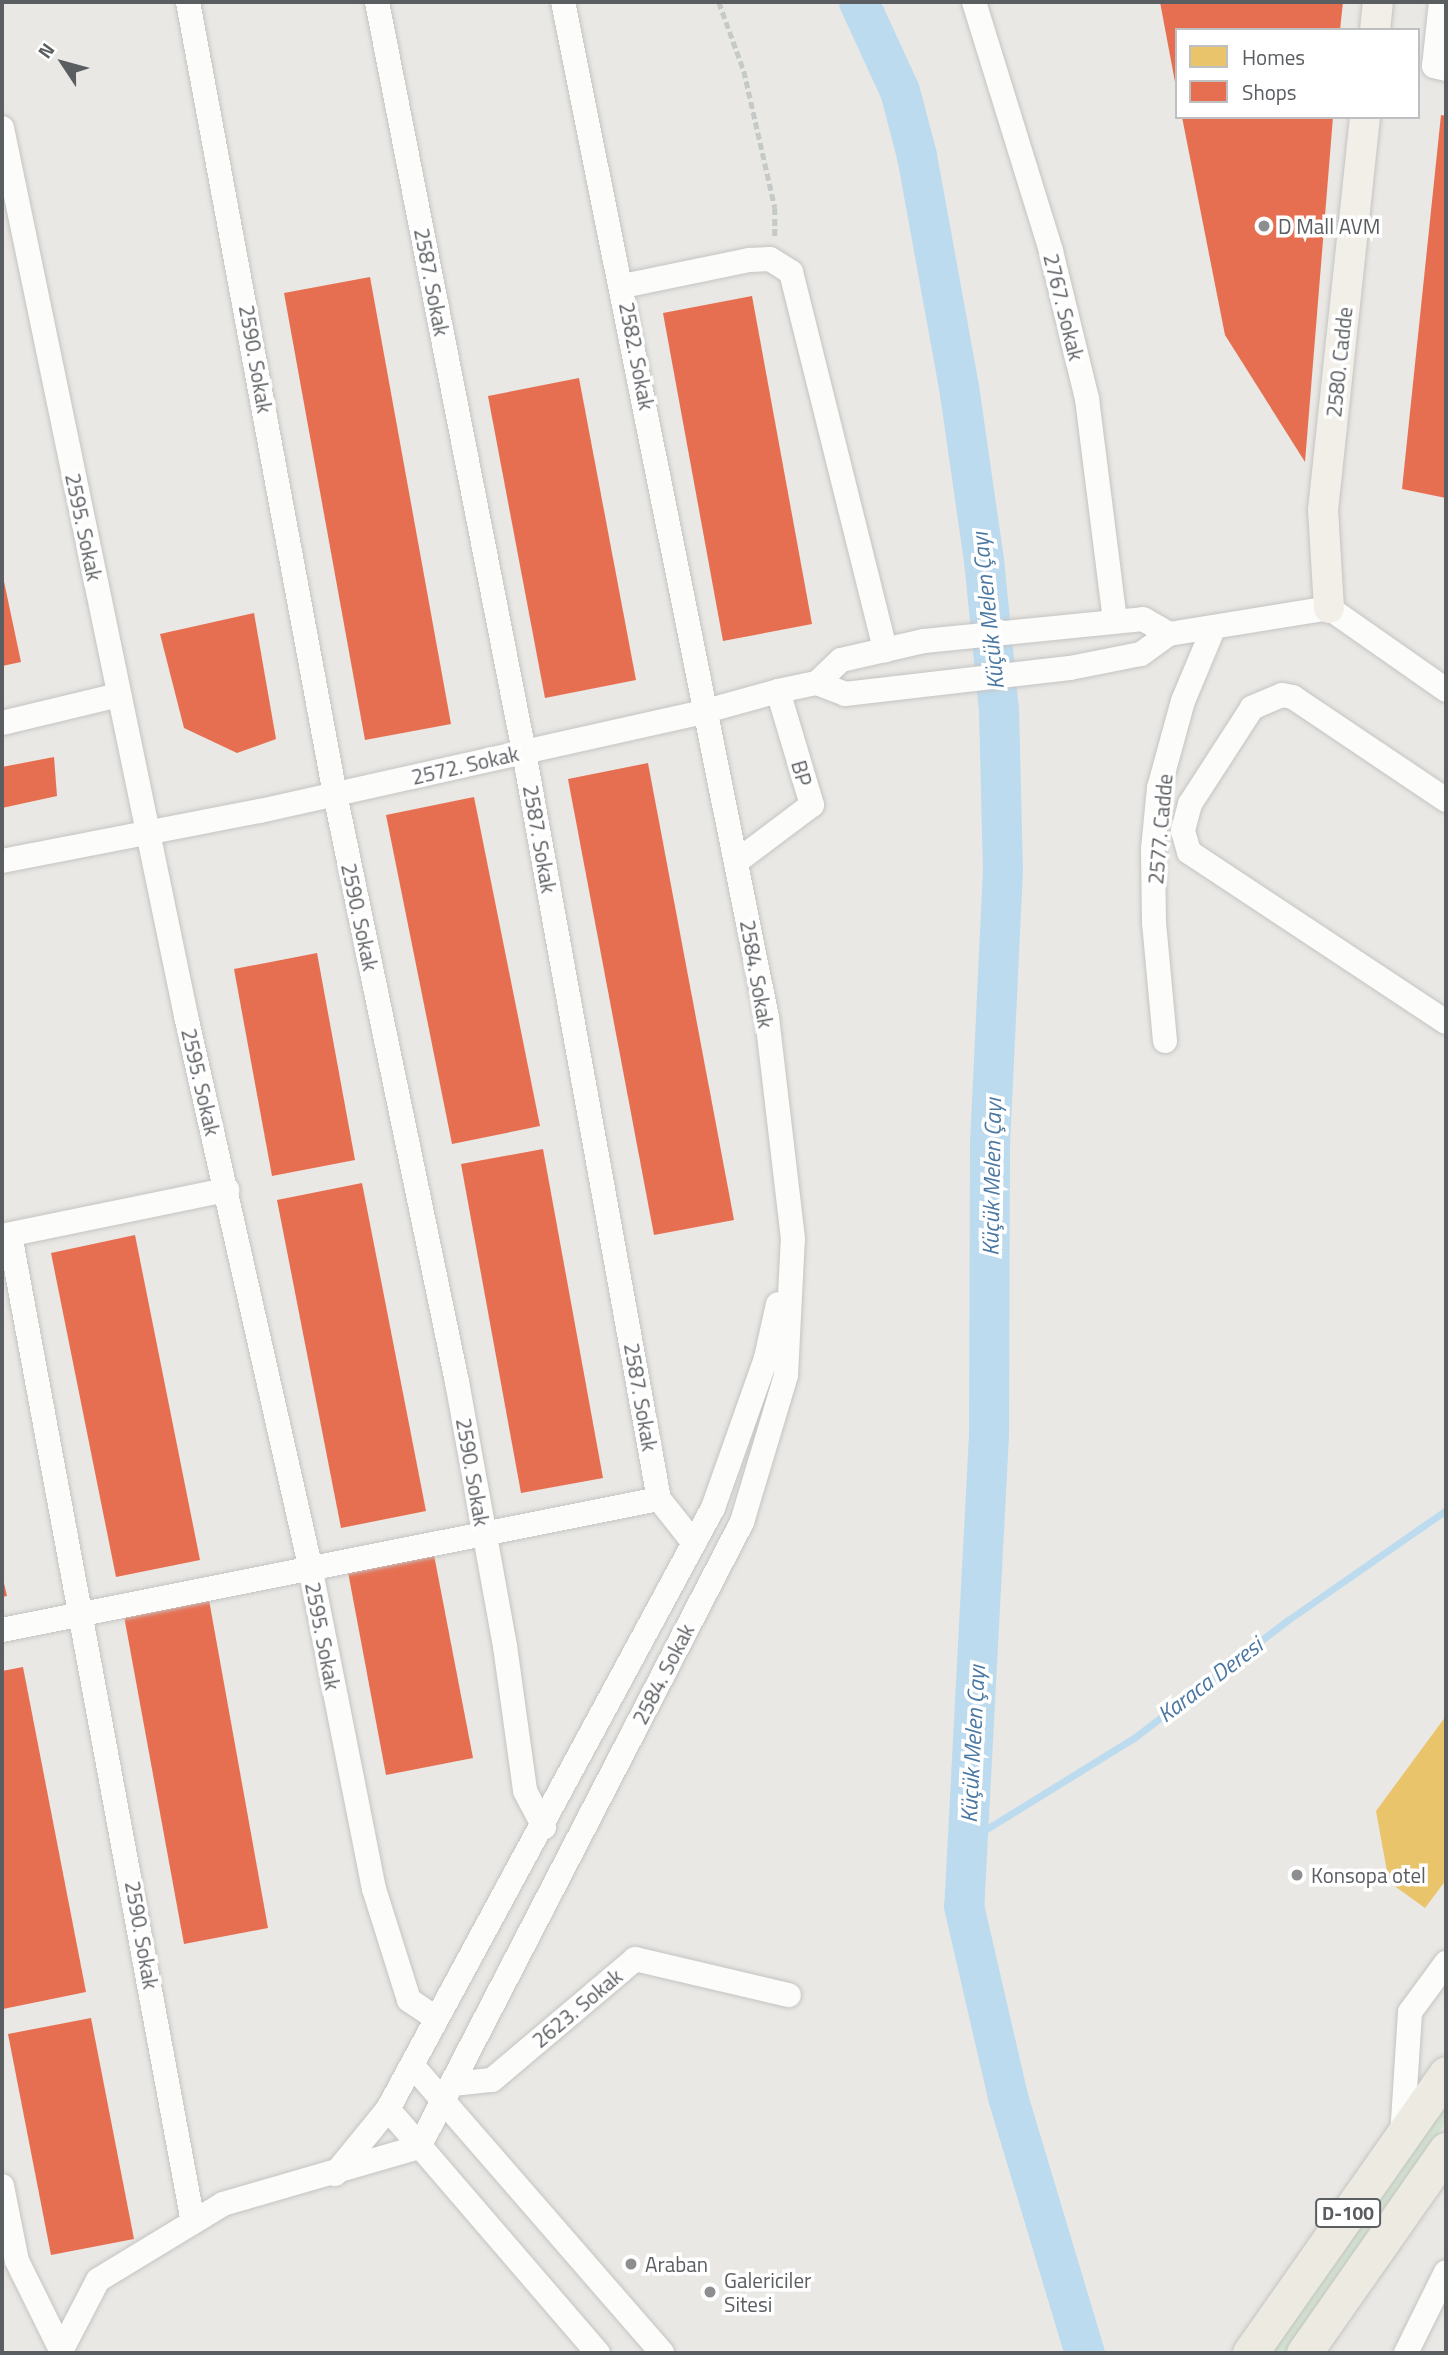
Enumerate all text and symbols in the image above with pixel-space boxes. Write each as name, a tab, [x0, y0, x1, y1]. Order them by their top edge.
north arrow	[28, 28, 98, 98]
legend	[1175, 28, 1420, 119]
text: N	[30, 37, 61, 64]
text: Homes	[1242, 41, 1305, 73]
text: Shops	[1242, 76, 1297, 108]
place label: D Mall AVM	[1278, 213, 1380, 239]
marker: D Mall AVM	[1256, 218, 1272, 234]
street label: 2587. Sokak	[409, 226, 455, 338]
street label: 2767. Sokak	[1039, 251, 1089, 363]
street label: 2582. Sokak	[614, 300, 660, 412]
street label: 2590. Sokak	[234, 303, 278, 415]
street label: 2580. Cadde	[1321, 306, 1357, 418]
street label: 2595. Sokak	[60, 471, 108, 583]
water label: Küçük Melen Çayı	[966, 531, 1010, 691]
street label: 2572. Sokak	[409, 740, 521, 790]
street label: BP	[786, 757, 818, 789]
street label: 2577. Cadde	[1143, 773, 1177, 885]
street label: 2587. Sokak	[518, 783, 562, 895]
street label: 2590. Sokak	[336, 861, 384, 973]
street label: 2584. Sokak	[735, 918, 779, 1030]
street label: 2595. Sokak	[176, 1026, 226, 1138]
water label: Küçük Melen Çayı	[977, 1098, 1007, 1256]
street label: 2587. Sokak	[619, 1341, 663, 1453]
street label: 2590. Sokak	[451, 1416, 495, 1528]
street label: 2595. Sokak	[300, 1580, 346, 1692]
street label: 2584. Sokak	[627, 1620, 699, 1728]
water label: Karaca Deresi	[1152, 1632, 1268, 1728]
water label: Küçük Melen Çayı	[955, 1665, 991, 1823]
place label: Konsopa otel	[1311, 1862, 1426, 1888]
marker: Konsopa otel	[1289, 1867, 1305, 1883]
street label: 2590. Sokak	[120, 1879, 164, 1991]
street label: 2623. Sokak	[527, 1963, 627, 2053]
road number: D-100	[1315, 2198, 1381, 2228]
place label: Araban	[645, 2251, 708, 2277]
marker: Araban	[623, 2256, 639, 2272]
place label: Galericiler Sitesi	[724, 2267, 811, 2317]
marker: Galericiler Sitesi	[702, 2284, 718, 2300]

